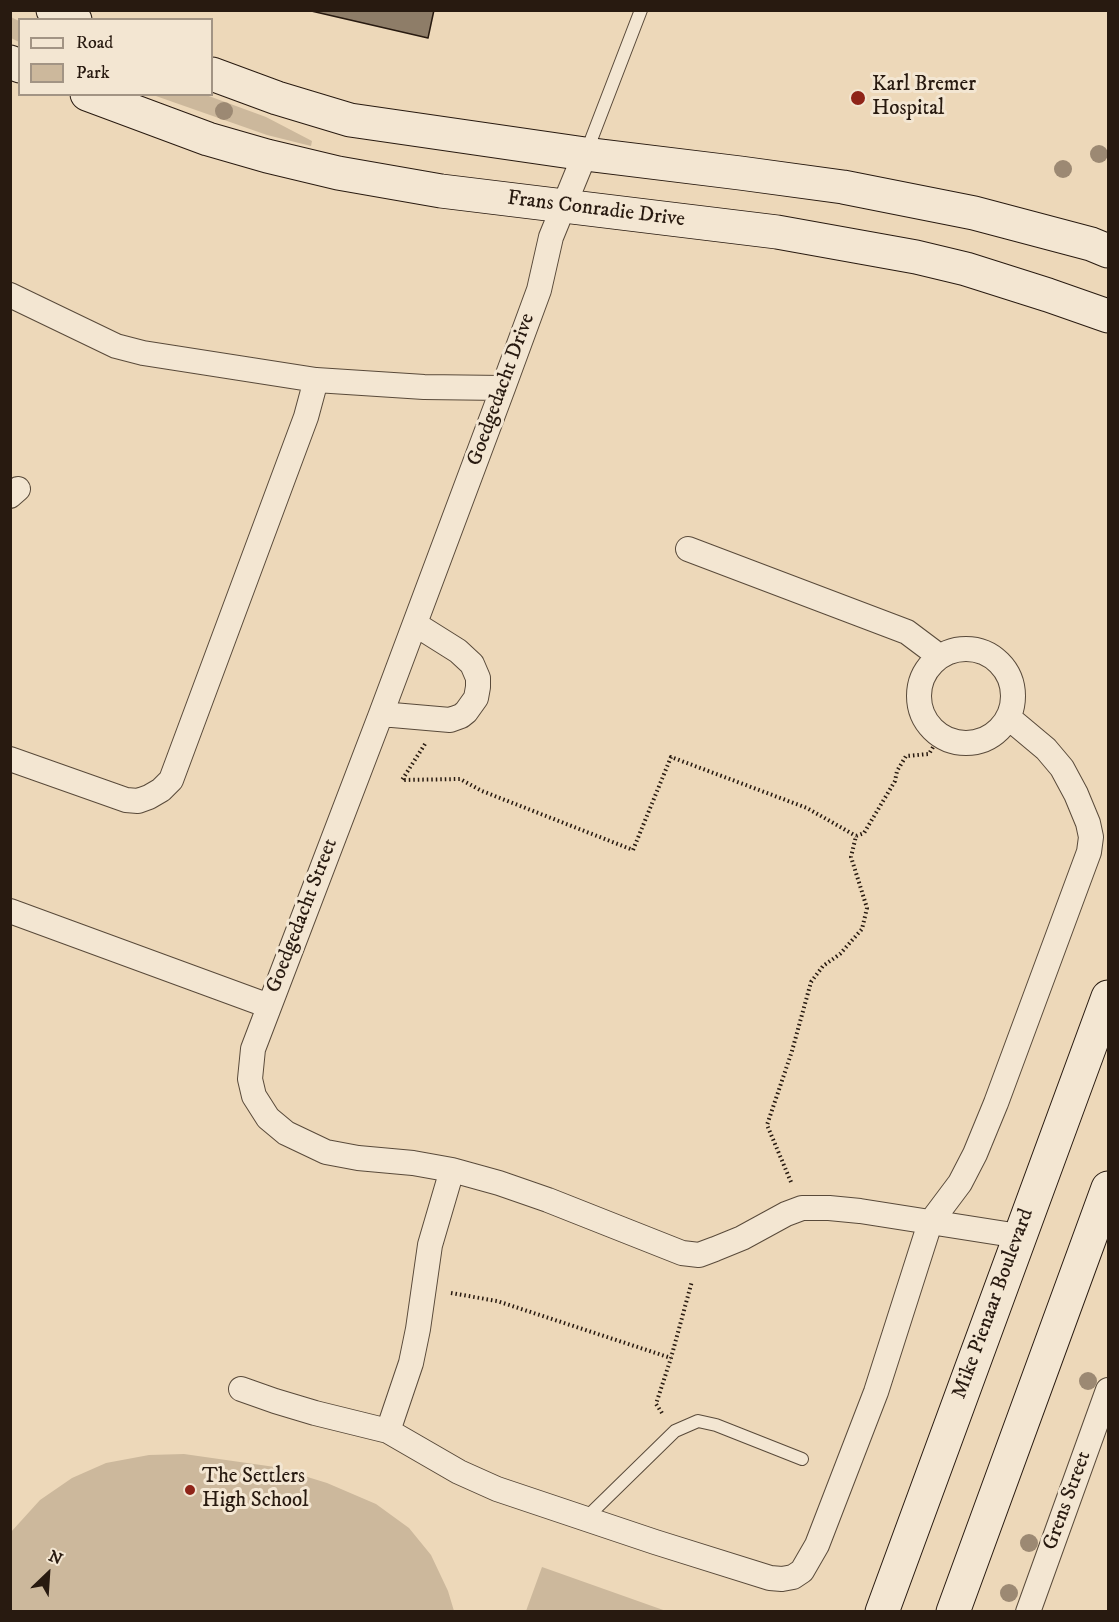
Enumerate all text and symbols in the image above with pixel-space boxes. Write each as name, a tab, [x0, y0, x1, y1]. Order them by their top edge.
legend	[18, 18, 213, 96]
text: Road	[76, 32, 113, 54]
text: Park	[76, 62, 110, 84]
place label: Karl Bremer Hospital	[872, 73, 976, 123]
marker: Karl Bremer Hospital	[849, 89, 867, 107]
street label: Frans Conradie Drive	[506, 187, 686, 233]
street label: Goedgedacht Drive	[463, 310, 541, 470]
street label: Goedgedacht Street	[262, 835, 344, 997]
street label: Mike Pienaar Boulevard	[948, 1206, 1040, 1402]
street label: Grens Street	[1038, 1448, 1098, 1554]
place label: The Settlers High School	[202, 1465, 308, 1515]
marker: The Settlers High School	[183, 1483, 197, 1497]
north arrow	[18, 1544, 78, 1604]
text: N	[45, 1546, 66, 1570]

